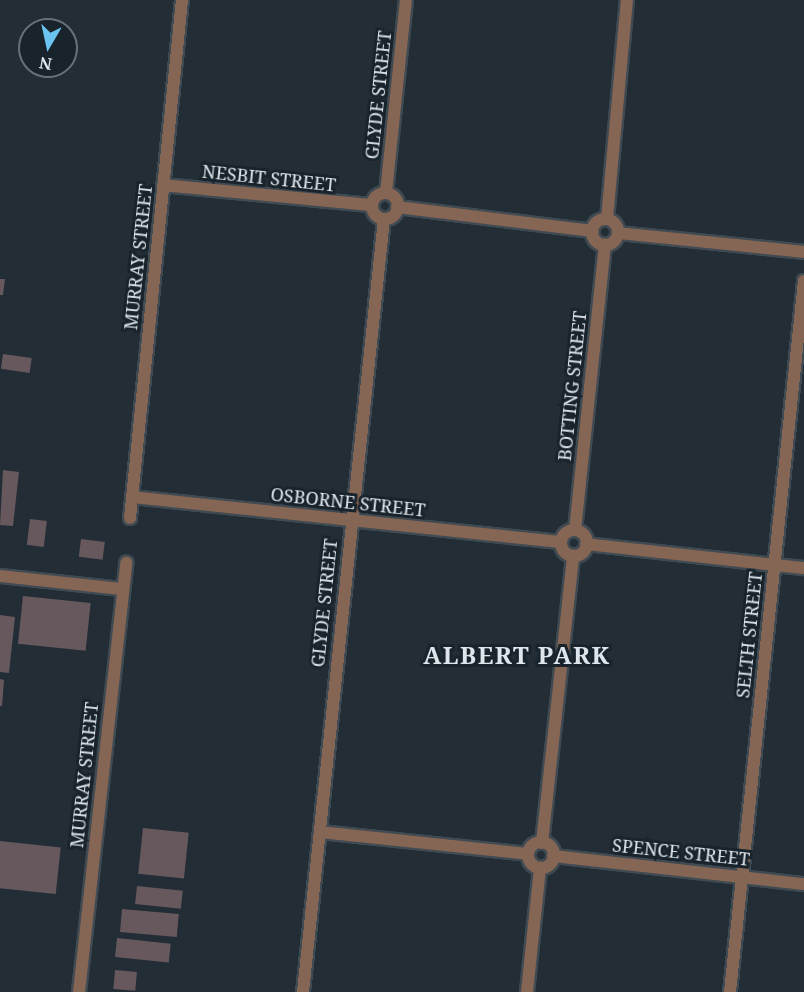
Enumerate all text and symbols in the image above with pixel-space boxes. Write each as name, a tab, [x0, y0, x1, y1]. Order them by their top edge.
north arrow	[18, 18, 78, 78]
street label: GLYDE STREET	[361, 30, 395, 160]
text: N	[38, 52, 53, 76]
street label: NESBIT STREET	[201, 160, 337, 196]
street label: MURRAY STREET	[120, 183, 156, 331]
street label: BOTTING STREET	[553, 310, 591, 462]
street label: OSBORNE STREET	[270, 483, 426, 521]
street label: GLYDE STREET	[307, 538, 341, 668]
street label: SELTH STREET	[732, 571, 766, 699]
district label: ALBERT PARK	[423, 641, 611, 669]
street label: MURRAY STREET	[66, 701, 102, 849]
street label: SPENCE STREET	[611, 834, 751, 870]

